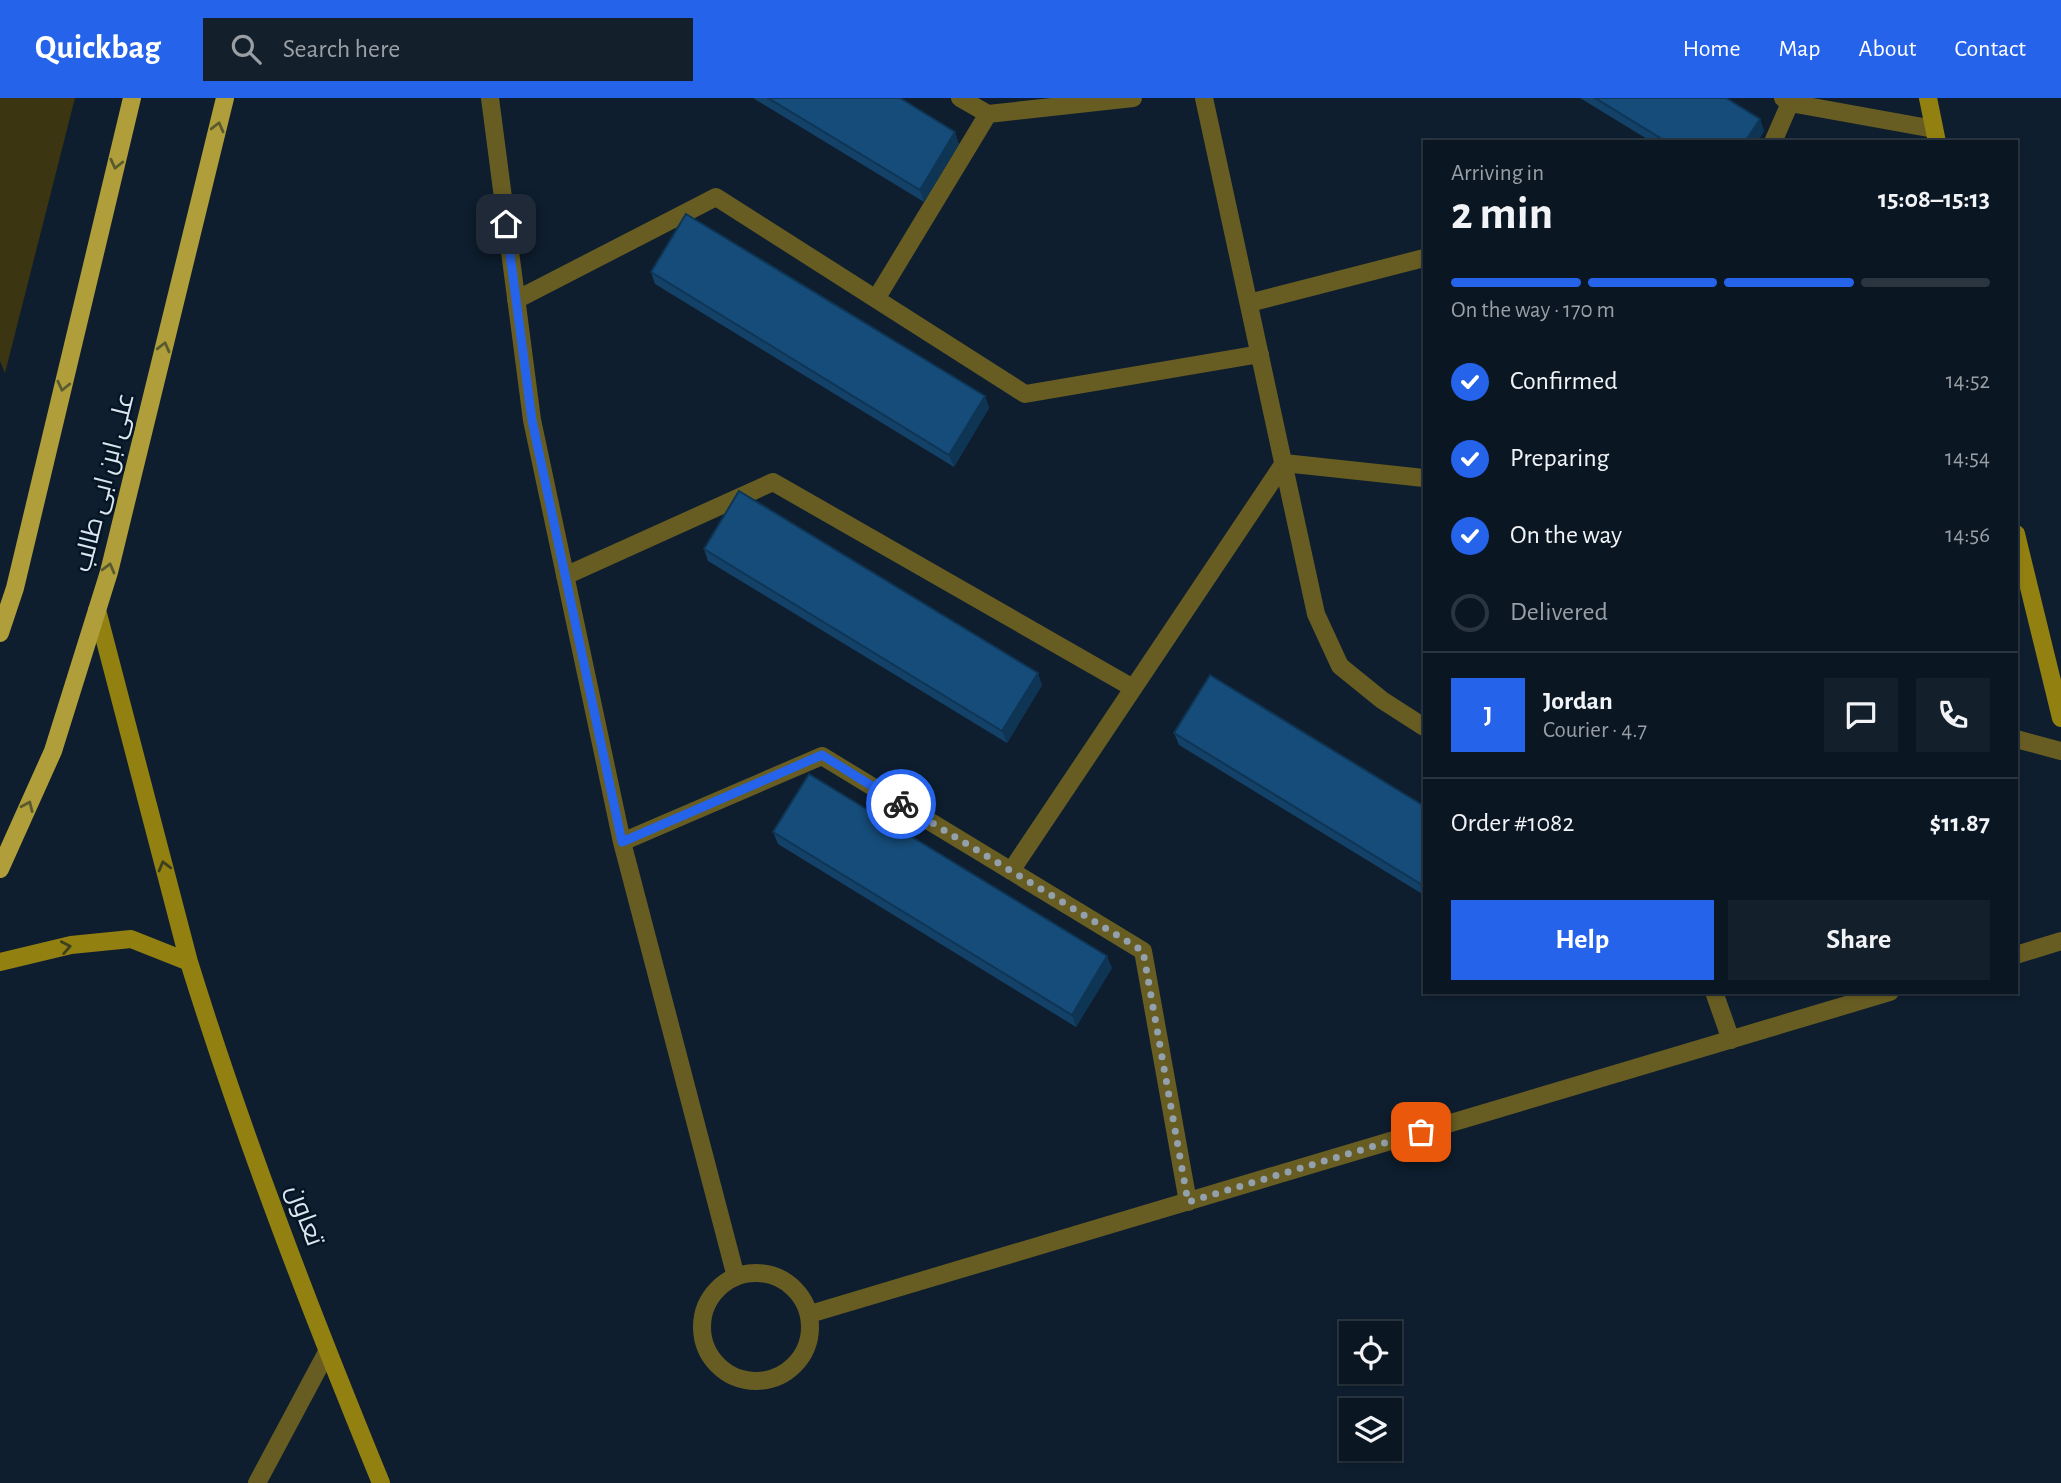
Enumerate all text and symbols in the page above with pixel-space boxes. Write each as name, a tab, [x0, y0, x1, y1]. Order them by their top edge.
search box	[203, 18, 693, 81]
icon: search	[227, 30, 265, 68]
text: Quickbag	[35, 32, 161, 65]
text: Search here	[283, 36, 400, 62]
text: Home	[1683, 37, 1741, 61]
text: Map	[1779, 37, 1821, 61]
text: About	[1859, 37, 1916, 61]
text: Contact	[1954, 37, 2026, 61]
one-way arrow	[210, 121, 224, 133]
one-way arrow	[110, 158, 124, 170]
text: Arriving in	[1451, 162, 1544, 185]
text: 15:08–15:13	[1878, 186, 1990, 212]
text: 2 min	[1451, 191, 1553, 237]
pin	[476, 194, 536, 254]
icon: home	[487, 205, 525, 243]
text: On the way · 170 m	[1451, 299, 1615, 322]
one-way arrow	[156, 342, 170, 354]
icon: check	[1451, 363, 1489, 401]
text: Confirmed	[1510, 368, 1618, 394]
text: 14:52	[1946, 370, 1990, 393]
one-way arrow	[57, 380, 71, 392]
street label: علی ابن ابی طالب	[69, 390, 141, 575]
icon: check	[1451, 440, 1489, 478]
text: Preparing	[1510, 445, 1609, 471]
text: 14:54	[1945, 447, 1990, 470]
icon: check	[1451, 517, 1489, 555]
text: On the way	[1510, 522, 1622, 548]
text: 14:56	[1945, 524, 1990, 547]
one-way arrow	[101, 562, 115, 574]
text: Delivered	[1510, 599, 1608, 625]
button: chat	[1824, 678, 1898, 752]
button: phone	[1916, 678, 1990, 752]
text: Jordan	[1543, 688, 1613, 714]
text: J	[1484, 702, 1492, 728]
text: Courier · 4.7	[1543, 719, 1647, 742]
courier	[866, 769, 936, 839]
icon: bike	[882, 785, 920, 823]
one-way arrow	[20, 801, 34, 814]
text: Order #1082	[1451, 810, 1574, 836]
text: $11.87	[1930, 810, 1990, 836]
one-way arrow	[158, 860, 172, 872]
button: Help	[1451, 900, 1714, 980]
button: Share	[1728, 900, 1990, 980]
one-way arrow	[60, 940, 72, 955]
pin	[1391, 1102, 1451, 1162]
icon: bag	[1402, 1113, 1440, 1151]
street label: تعاون	[281, 1181, 328, 1250]
map controls	[1339, 1321, 1402, 1461]
button: locate	[1339, 1321, 1402, 1384]
button: layers	[1339, 1398, 1402, 1461]

